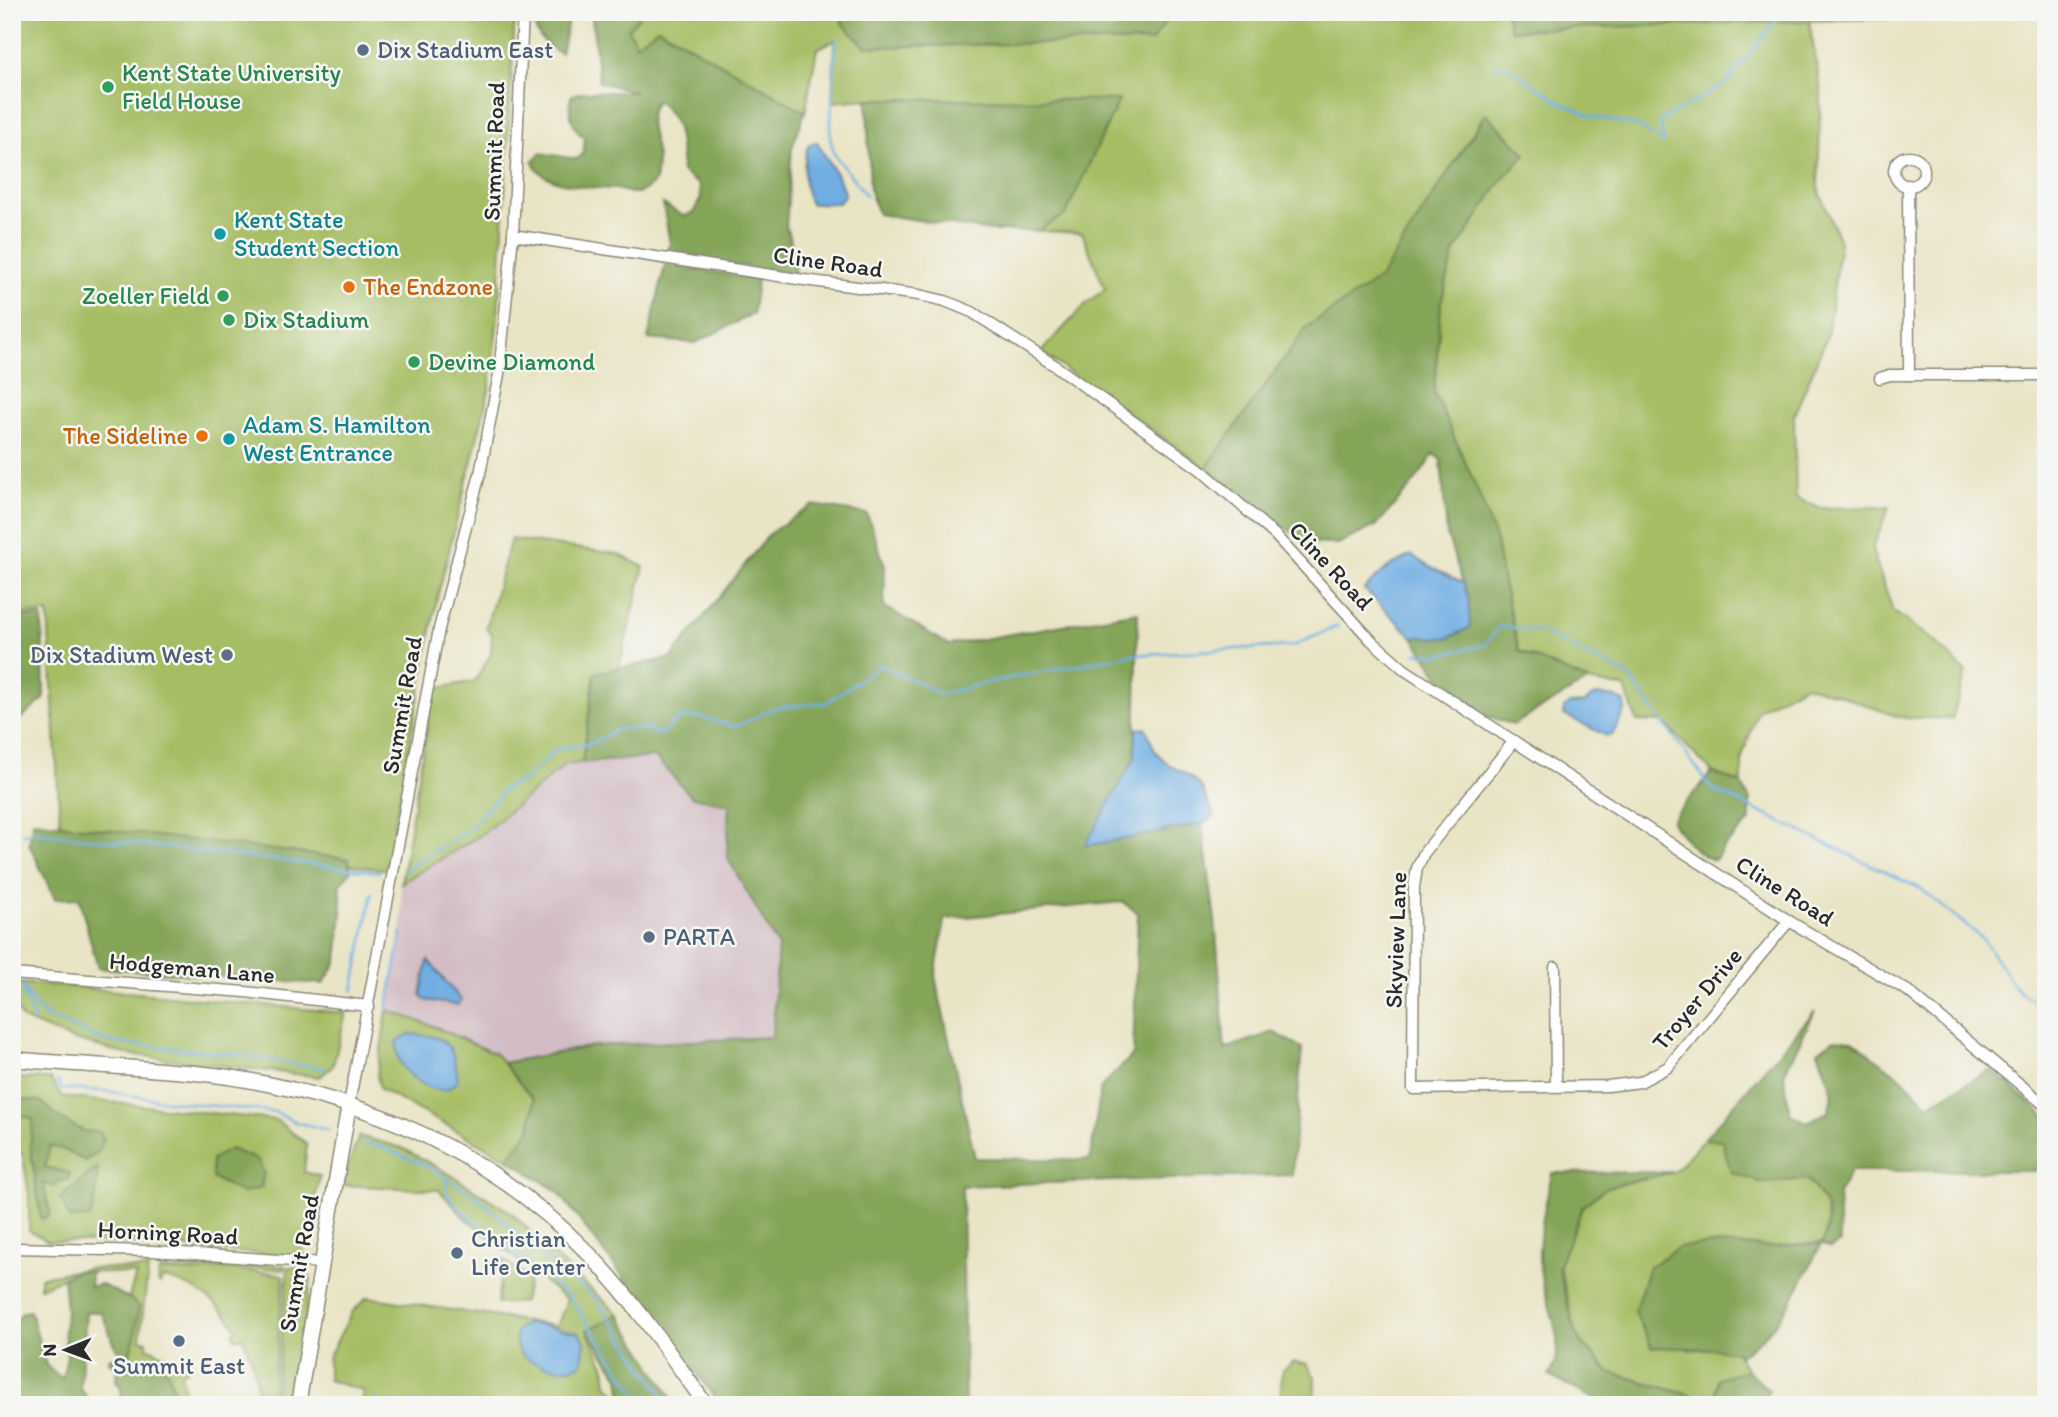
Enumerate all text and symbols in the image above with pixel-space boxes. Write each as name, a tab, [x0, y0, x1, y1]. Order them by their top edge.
place label: Dix Stadium East	[377, 35, 553, 64]
marker: Dix Stadium East	[355, 42, 371, 58]
place label: Kent State University Field House	[122, 58, 341, 115]
marker: Kent State University Field House	[100, 79, 116, 95]
street label: Summit Road	[477, 81, 510, 221]
place label: Kent State Student Section	[234, 205, 399, 262]
marker: Kent State Student Section	[212, 226, 228, 242]
street label: Cline Road	[771, 239, 885, 284]
place label: The Endzone	[363, 272, 493, 301]
marker: The Endzone	[341, 279, 357, 295]
place label: Zoeller Field	[82, 281, 209, 310]
marker: Zoeller Field	[215, 288, 231, 304]
place label: Dix Stadium	[243, 305, 369, 334]
marker: Dix Stadium	[221, 312, 237, 328]
place label: Devine Diamond	[428, 347, 595, 376]
marker: Devine Diamond	[406, 354, 422, 370]
place label: Adam S. Hamilton West Entrance	[243, 410, 431, 467]
place label: The Sideline	[63, 421, 188, 450]
marker: The Sideline	[194, 428, 210, 444]
marker: Adam S. Hamilton West Entrance	[221, 431, 237, 447]
street label: Cline Road	[1283, 515, 1380, 616]
street label: Summit Road	[375, 634, 428, 776]
place label: Dix Stadium West	[30, 640, 213, 669]
marker: Dix Stadium West	[219, 647, 235, 663]
street label: Cline Road	[1731, 849, 1840, 932]
street label: Skyview Lane	[1379, 871, 1412, 1009]
place label: PARTA	[663, 922, 735, 951]
marker: PARTA	[641, 929, 657, 945]
street label: Troyer Drive	[1645, 941, 1748, 1056]
street label: Hodgeman Lane	[108, 946, 276, 989]
street label: Summit Road	[272, 1192, 325, 1334]
street label: Horning Road	[97, 1214, 239, 1251]
place label: Christian Life Center	[471, 1224, 585, 1281]
marker: Christian Life Center	[449, 1245, 465, 1261]
north arrow	[32, 1316, 102, 1386]
marker: Summit East	[171, 1333, 187, 1349]
text: N	[38, 1344, 61, 1357]
place label: Summit East	[113, 1351, 245, 1380]

